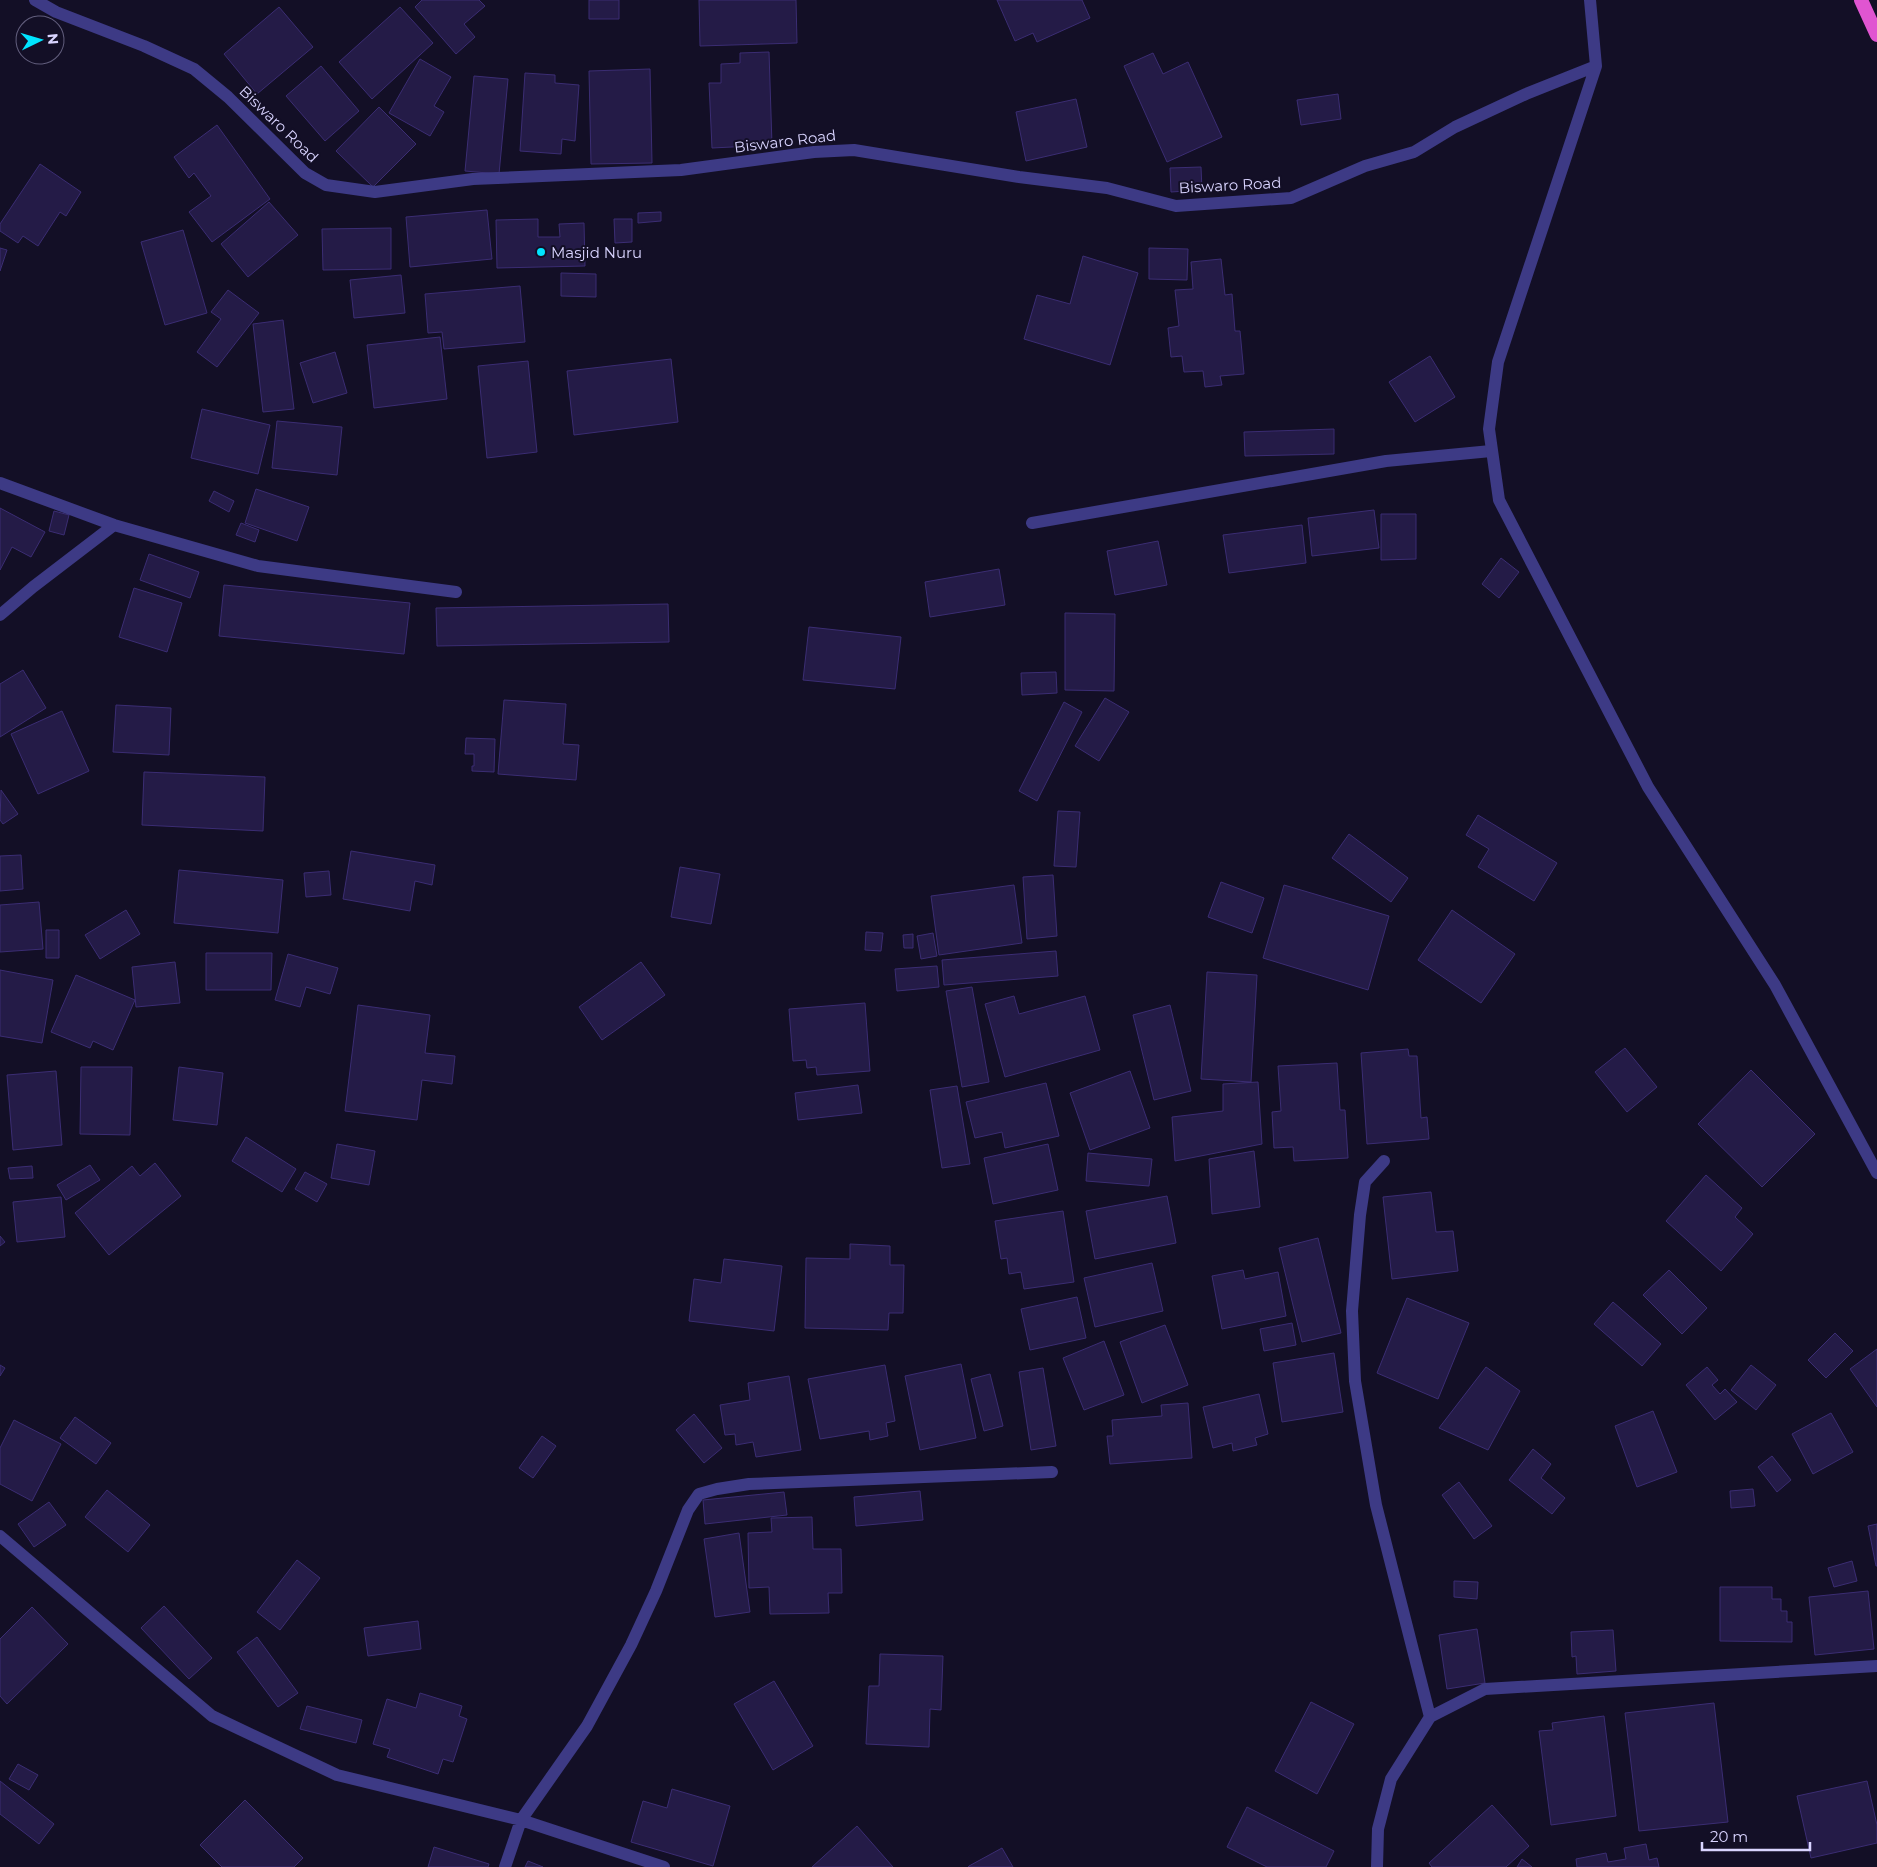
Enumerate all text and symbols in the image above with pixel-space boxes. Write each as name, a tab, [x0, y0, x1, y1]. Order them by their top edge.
north arrow	[15, 15, 65, 65]
text: N	[43, 32, 62, 45]
street label: Biswaro Road	[235, 82, 323, 166]
street label: Biswaro Road	[733, 125, 837, 157]
street label: Biswaro Road	[1178, 173, 1282, 197]
place label: Masjid Nuru	[551, 243, 642, 262]
marker: Masjid Nuru	[535, 246, 547, 258]
scale bar	[1702, 1820, 1810, 1852]
text: 20 m	[1710, 1827, 1748, 1846]

